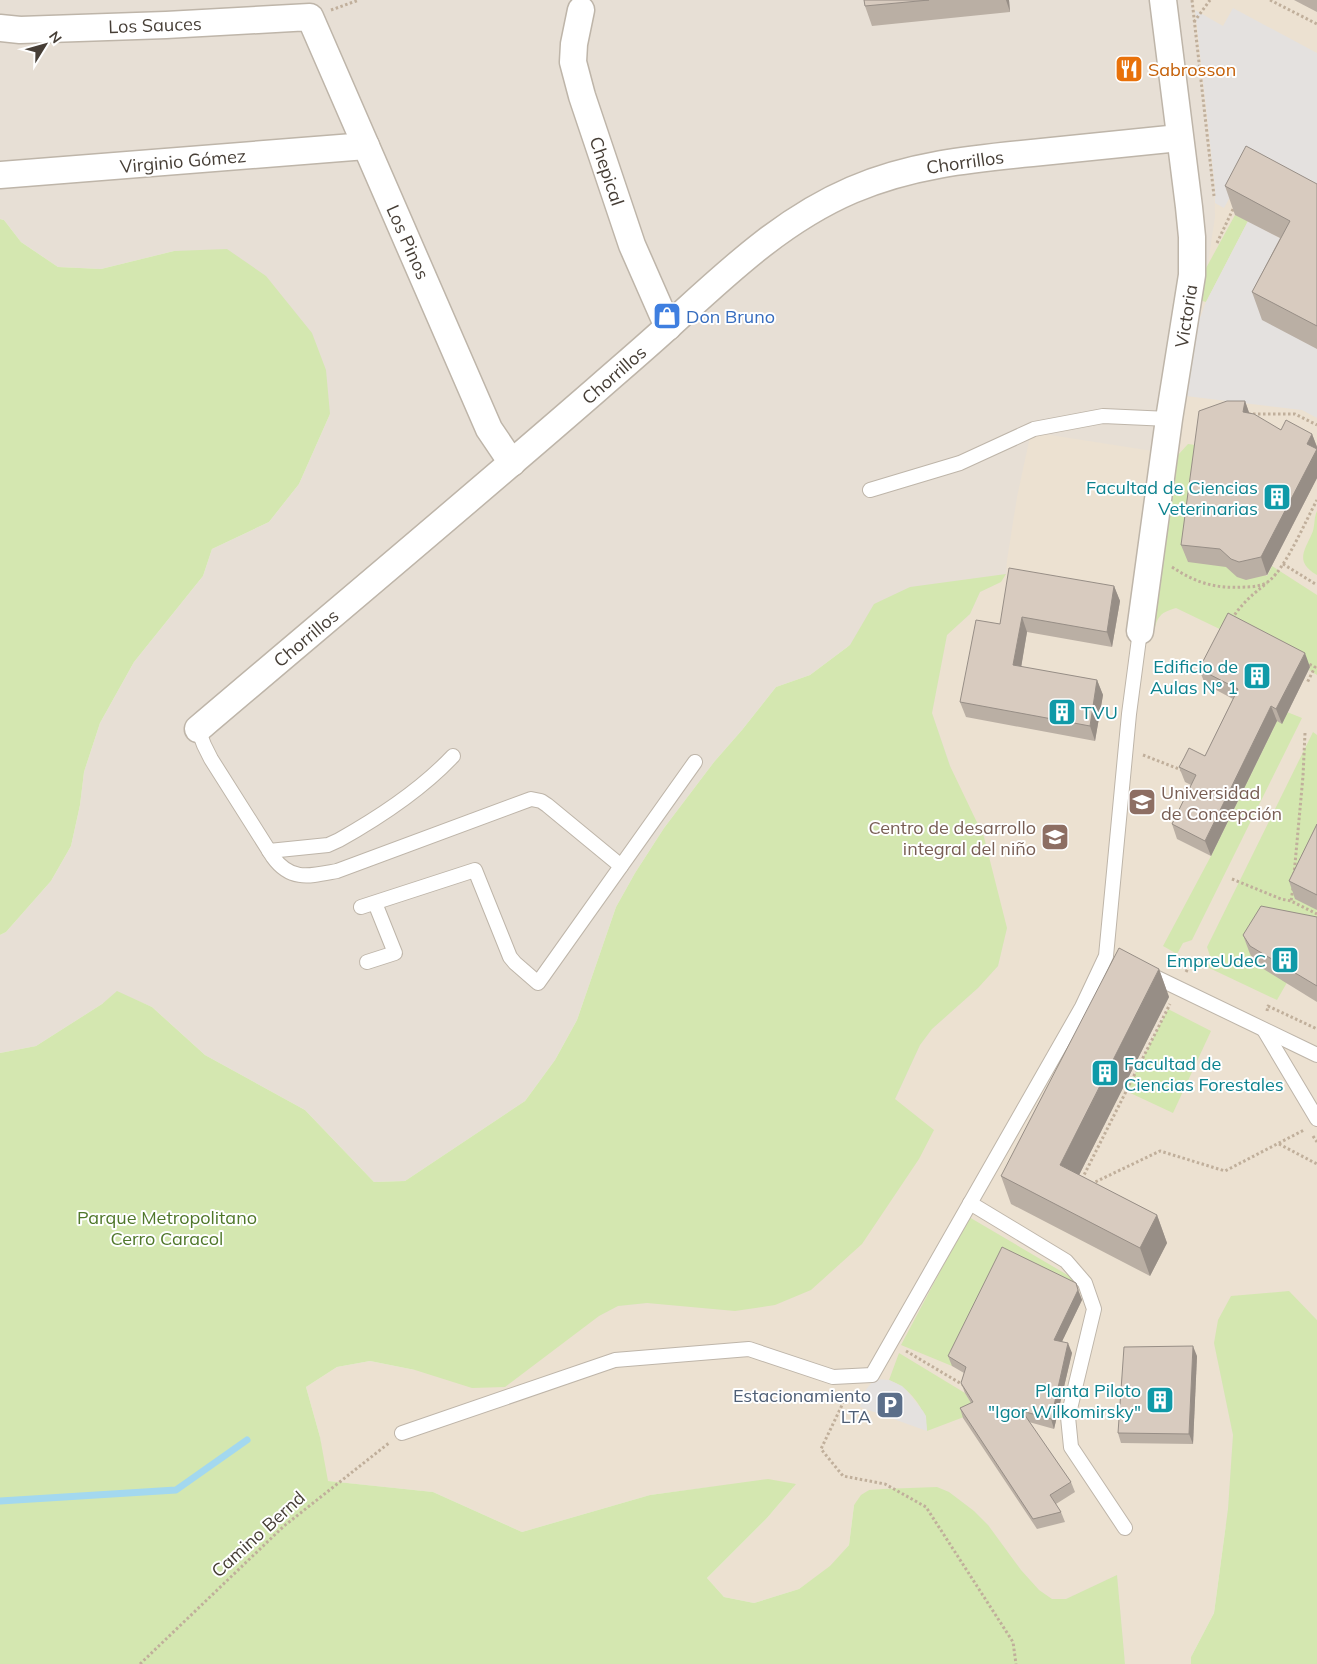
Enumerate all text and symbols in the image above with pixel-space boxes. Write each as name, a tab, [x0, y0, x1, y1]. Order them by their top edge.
street label: Los Sauces	[108, 12, 202, 38]
north arrow	[20, 20, 70, 70]
text: N	[45, 28, 66, 47]
restaurant icon: Sabrosson	[1114, 54, 1144, 84]
place label: Sabrosson	[1148, 58, 1236, 81]
street label: Chepical	[584, 133, 630, 209]
street label: Virginio Gómez	[119, 144, 247, 178]
street label: Chorrillos	[925, 145, 1005, 179]
street label: Los Pinos	[381, 201, 435, 283]
street label: Victoria	[1170, 283, 1202, 349]
shop icon: Don Bruno	[652, 301, 682, 331]
place label: Don Bruno	[686, 305, 775, 328]
street label: Chorrillos	[577, 341, 651, 409]
place label: Facultad de Ciencias Veterinarias	[1086, 476, 1258, 520]
building icon: Facultad de Ciencias Veterinarias	[1262, 482, 1292, 512]
street label: Chorrillos	[269, 604, 343, 672]
place label: Edificio de Aulas N° 1	[1150, 655, 1238, 699]
building icon: Edificio de Aulas N° 1	[1242, 661, 1272, 691]
building icon: TVU	[1047, 697, 1077, 727]
place label: TVU	[1081, 701, 1118, 724]
place label: Universidad de Concepción	[1161, 781, 1282, 825]
school or university icon: Universidad de Concepción	[1127, 787, 1157, 817]
place label: Centro de desarrollo integral del niño	[869, 816, 1036, 860]
school or university icon: Centro de desarrollo integral del niño	[1040, 822, 1070, 852]
building icon: EmpreUdeC	[1270, 945, 1300, 975]
place label: EmpreUdeC	[1167, 949, 1266, 972]
place label: Facultad de Ciencias Forestales	[1124, 1052, 1284, 1096]
building icon: Facultad de Ciencias Forestales	[1090, 1058, 1120, 1088]
park label: Parque Metropolitano Cerro Caracol	[77, 1206, 257, 1250]
place label: Planta Piloto "Igor Wilkomirsky"	[988, 1379, 1141, 1423]
place label: Estacionamiento LTA	[733, 1384, 871, 1428]
building icon: Planta Piloto "Igor Wilkomirsky"	[1145, 1385, 1175, 1415]
parking icon: Estacionamiento LTA	[875, 1390, 905, 1420]
street label: Camino Bernd	[206, 1486, 310, 1582]

